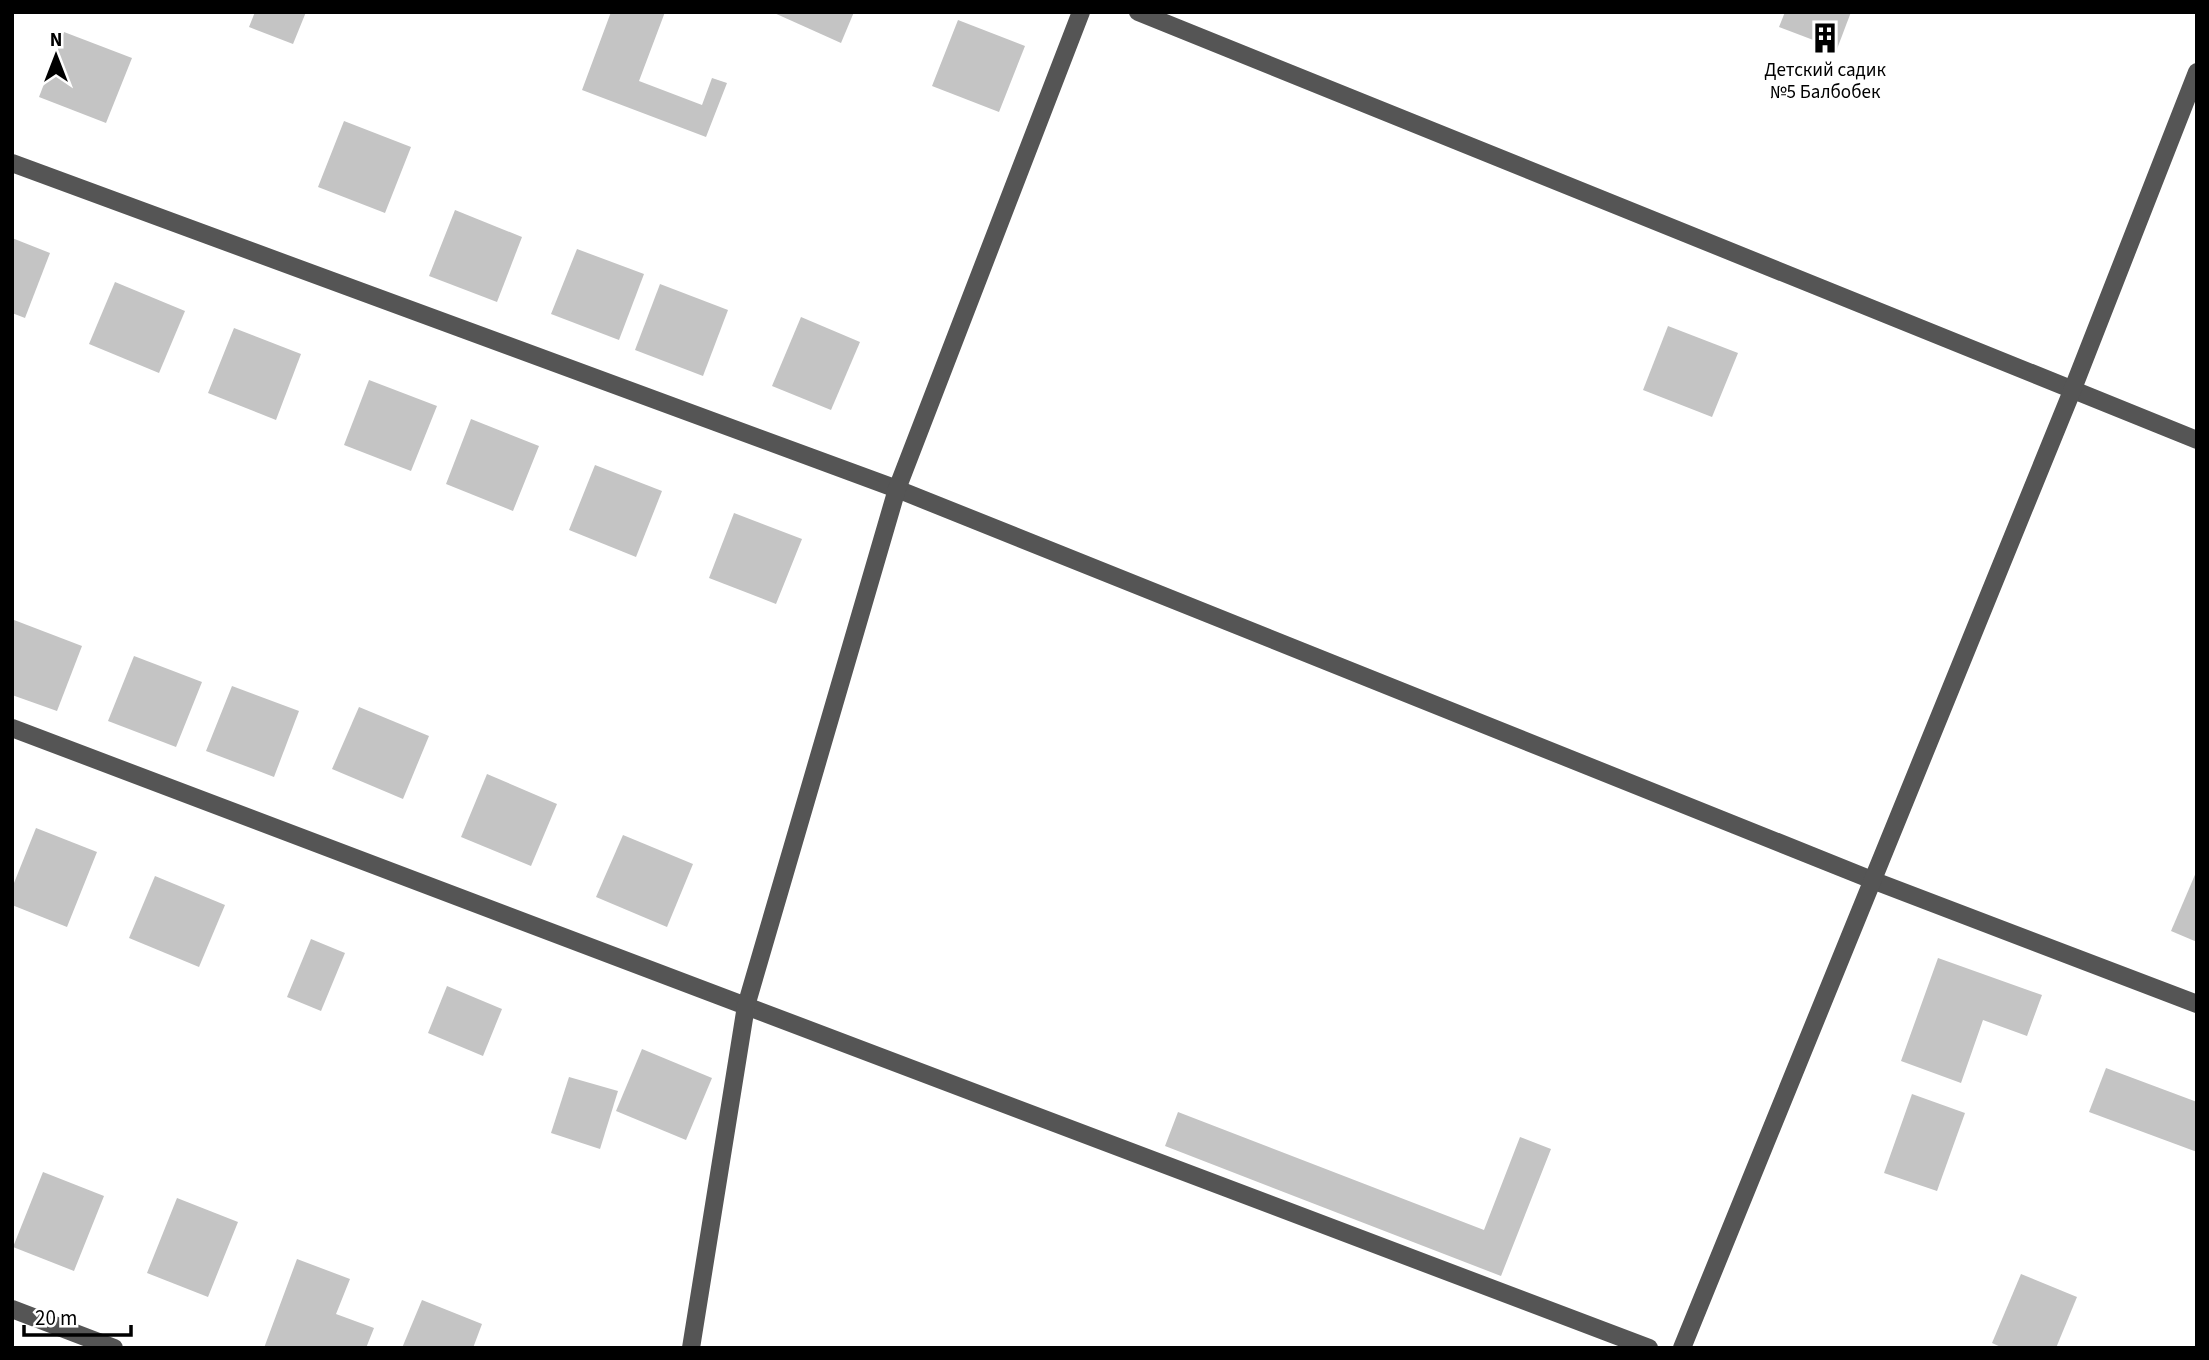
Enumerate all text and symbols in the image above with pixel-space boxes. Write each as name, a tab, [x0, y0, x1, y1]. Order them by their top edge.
north arrow	[21, 21, 91, 91]
building icon: Детский садик №5 Балбобек	[1808, 21, 1842, 55]
text: N	[50, 27, 62, 54]
place label: Детский садик №5 Балбобек	[1764, 57, 1886, 106]
scale bar	[24, 1294, 131, 1338]
text: 20 m	[35, 1303, 77, 1333]

